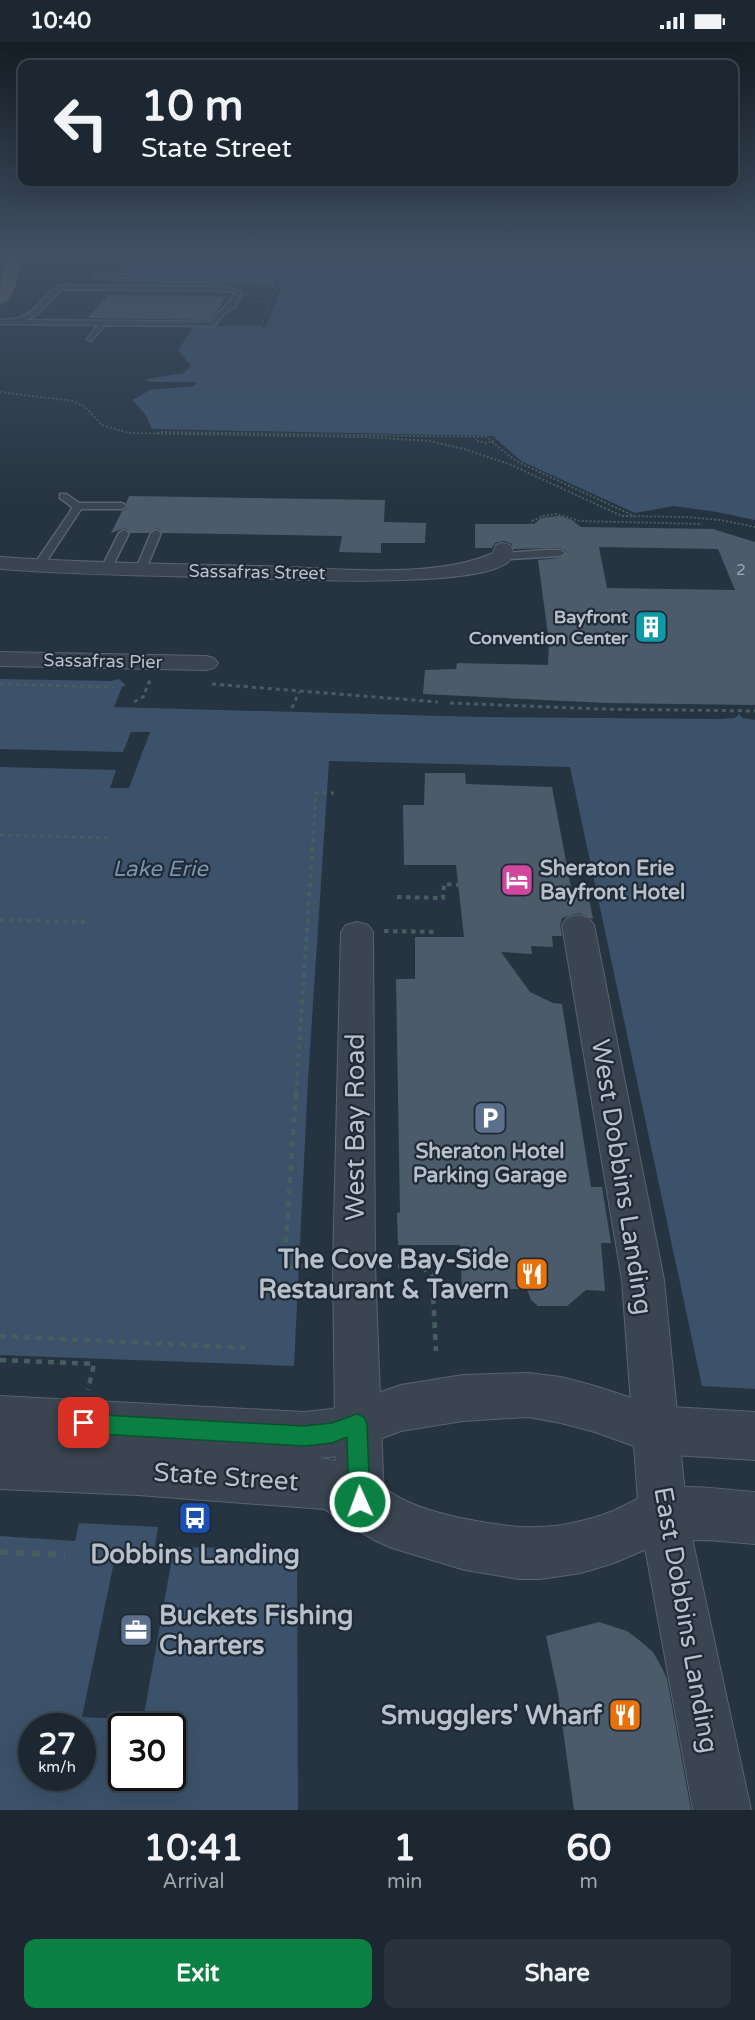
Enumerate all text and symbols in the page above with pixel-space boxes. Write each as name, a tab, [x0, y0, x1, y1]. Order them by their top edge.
text: 10:40	[30, 8, 91, 34]
text: 10 m	[141, 81, 243, 132]
icon: left	[42, 84, 120, 162]
text: State Street	[141, 132, 292, 165]
street label: Sassafras Street	[188, 560, 326, 584]
house number: 2	[736, 561, 746, 579]
place label: Bayfront Convention Center	[469, 606, 629, 649]
building icon: Bayfront Convention Center	[633, 609, 669, 645]
street label: Sassafras Pier	[43, 649, 163, 673]
water label: Lake Erie	[112, 856, 209, 882]
place label: Sheraton Erie Bayfront Hotel	[540, 856, 685, 905]
hotel icon: Sheraton Erie Bayfront Hotel	[499, 862, 535, 898]
street label: West Bay Road	[340, 1033, 371, 1221]
street label: West Dobbins Landing	[585, 1037, 659, 1317]
parking icon: Sheraton Hotel Parking Garage	[472, 1100, 508, 1136]
place label: Sheraton Hotel Parking Garage	[413, 1139, 567, 1188]
place label: The Cove Bay-Side Restaurant & Tavern	[258, 1244, 509, 1305]
restaurant icon: The Cove Bay-Side Restaurant & Tavern	[514, 1256, 550, 1292]
pin	[58, 1397, 109, 1448]
icon: arrive	[67, 1406, 100, 1439]
street label: State Street	[152, 1456, 300, 1498]
position arrow	[328, 1470, 392, 1534]
street label: East Dobbins Landing	[647, 1484, 725, 1756]
bus stop icon: Dobbins Landing	[177, 1500, 213, 1536]
place label: Dobbins Landing	[90, 1539, 300, 1570]
place label: Buckets Fishing Charters	[159, 1600, 353, 1661]
office icon: Buckets Fishing Charters	[118, 1612, 154, 1648]
restaurant icon: Smugglers' Wharf	[607, 1697, 643, 1733]
place label: Smugglers' Wharf	[381, 1700, 603, 1731]
speed limit sign: 30	[108, 1713, 186, 1791]
text: 27	[38, 1726, 76, 1763]
text: km/h	[38, 1758, 76, 1776]
text: 10:41	[144, 1827, 243, 1870]
text: 1	[393, 1827, 416, 1870]
text: 60	[566, 1827, 611, 1870]
text: Arrival	[163, 1870, 224, 1894]
text: min	[387, 1870, 423, 1894]
text: m	[580, 1870, 598, 1894]
button: Exit	[24, 1939, 372, 2008]
button: Share	[384, 1939, 731, 2008]

